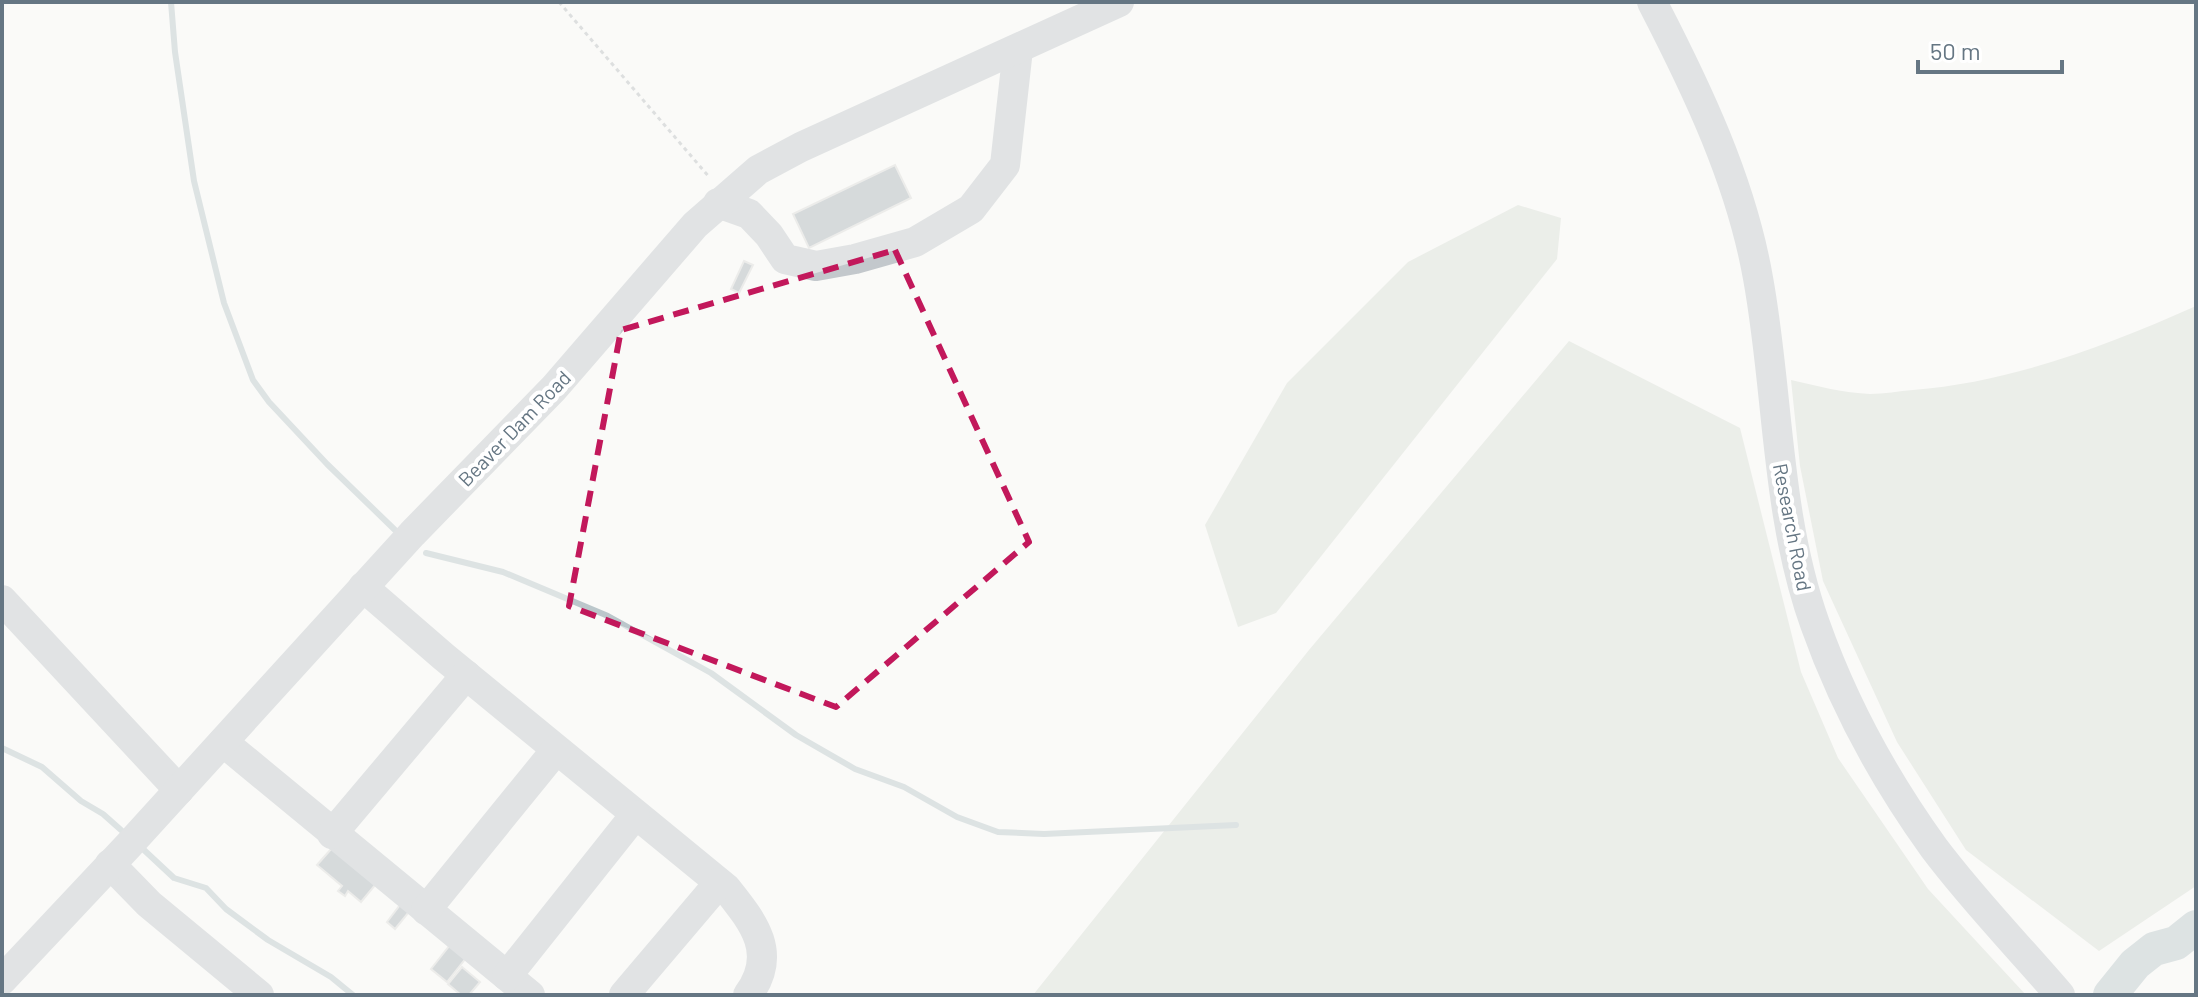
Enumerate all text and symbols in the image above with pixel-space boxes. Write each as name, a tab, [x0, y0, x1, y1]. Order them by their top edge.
scale bar	[1918, 24, 2062, 74]
text: 50 m	[1930, 36, 1981, 65]
street label: Beaver Dam Road	[453, 365, 575, 491]
street label: Research Road	[1769, 461, 1817, 593]

